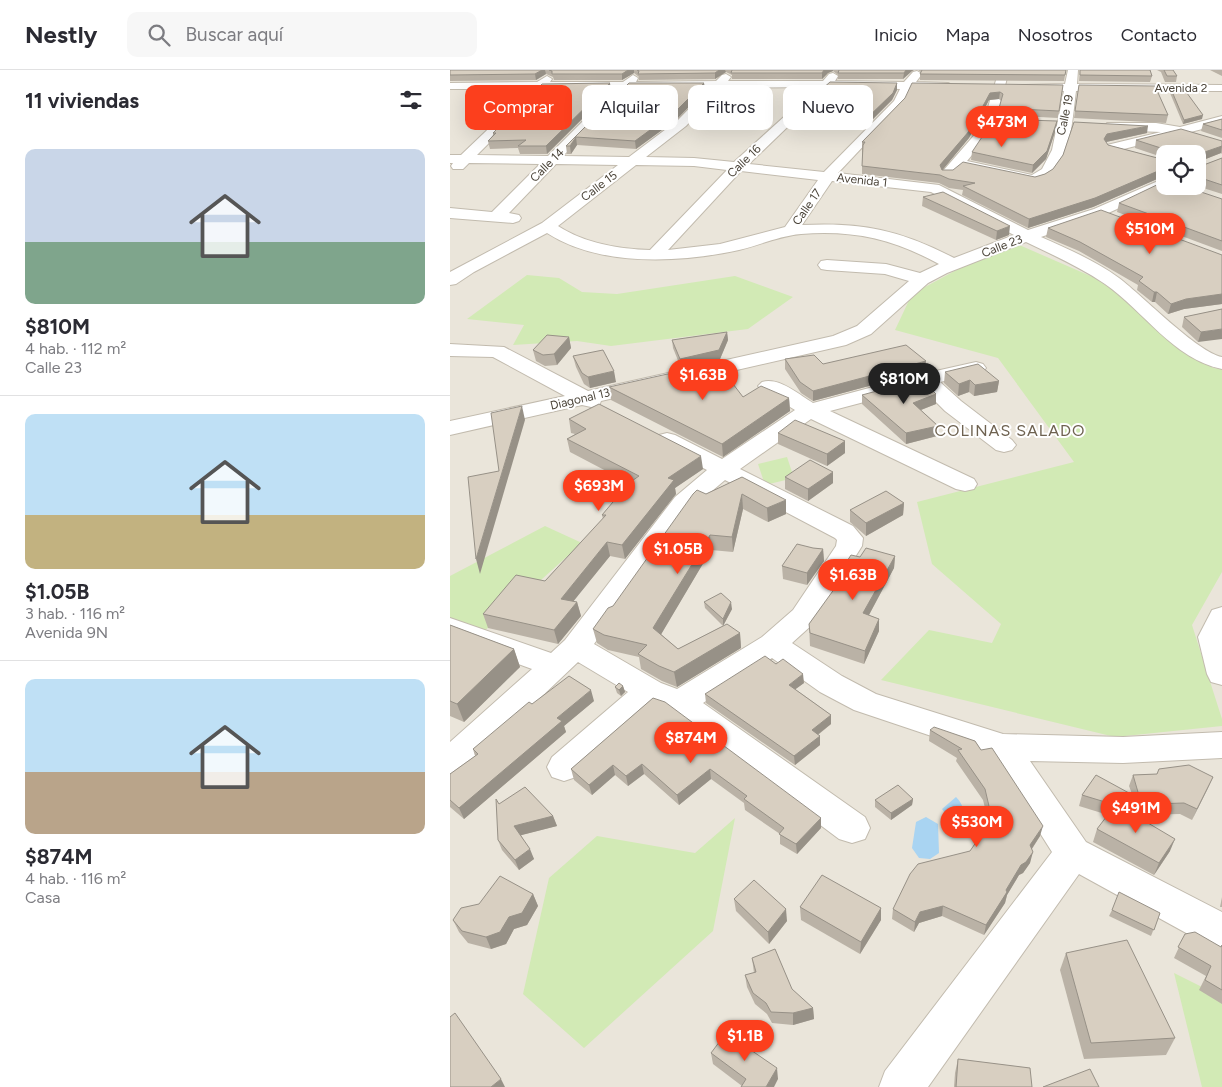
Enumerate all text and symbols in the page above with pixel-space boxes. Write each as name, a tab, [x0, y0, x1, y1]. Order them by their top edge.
search box	[127, 12, 477, 57]
text: Nestly	[25, 20, 97, 49]
icon: search	[145, 21, 173, 49]
text: Buscar aquí	[185, 23, 283, 46]
text: Inicio	[874, 24, 918, 46]
text: Mapa	[946, 24, 990, 46]
text: Nosotros	[1018, 24, 1093, 46]
text: Contacto	[1121, 24, 1197, 46]
street label: Avenida 2	[1155, 81, 1207, 95]
chip: Comprar	[465, 85, 572, 130]
chip: Alquilar	[582, 85, 678, 130]
chip: Filtros	[688, 85, 773, 130]
chip: Nuevo	[783, 85, 873, 130]
icon: filters	[397, 86, 425, 114]
text: 11 viviendas	[25, 88, 139, 113]
street label: Calle 19	[1054, 93, 1076, 137]
pin: $473M	[967, 106, 1037, 148]
text: $473M	[977, 112, 1027, 131]
street label: Calle 16	[724, 141, 764, 180]
street label: Calle 14	[527, 145, 567, 185]
map controls	[1156, 145, 1206, 195]
button: locate	[1156, 145, 1206, 195]
street label: Calle 15	[578, 168, 620, 204]
street label: Avenida 1	[836, 170, 888, 190]
icon: home	[180, 181, 270, 271]
street label: Calle 17	[790, 186, 825, 228]
pin: $510M	[1115, 212, 1185, 255]
text: $510M	[1126, 219, 1175, 238]
street label: Calle 23	[980, 232, 1024, 260]
text: $810M	[25, 314, 90, 339]
text: 4 hab. · 112 m²	[25, 339, 126, 358]
text: Calle 23	[25, 358, 82, 377]
pin: $1.63B	[662, 358, 744, 401]
pin: $810M	[869, 362, 939, 405]
text: $1.63B	[679, 365, 727, 384]
text: $810M	[879, 369, 929, 388]
street label: Diagonal 13	[549, 385, 611, 413]
district label: COLINAS SALADO	[935, 421, 1085, 440]
icon: home	[180, 447, 270, 537]
pin: $693M	[564, 470, 634, 512]
text: $693M	[574, 476, 624, 495]
pin: $1.05B	[637, 532, 719, 575]
text: $1.05B	[653, 539, 703, 558]
pin: $1.63B	[812, 558, 894, 601]
text: $1.63B	[829, 565, 877, 584]
text: $1.05B	[25, 579, 89, 604]
text: 3 hab. · 116 m²	[25, 604, 125, 623]
text: Avenida 9N	[25, 623, 108, 642]
icon: home	[180, 712, 270, 802]
pin: $874M	[656, 722, 726, 764]
text: $874M	[665, 728, 717, 747]
pin: $491M	[1101, 792, 1171, 834]
text: $491M	[1112, 798, 1160, 817]
pin: $530M	[942, 806, 1012, 848]
text: $530M	[951, 812, 1003, 831]
text: $874M	[25, 844, 92, 869]
text: 4 hab. · 116 m²	[25, 869, 126, 888]
text: Casa	[25, 888, 60, 907]
pin: $1.1B	[710, 1020, 780, 1062]
text: $1.1B	[727, 1026, 763, 1045]

